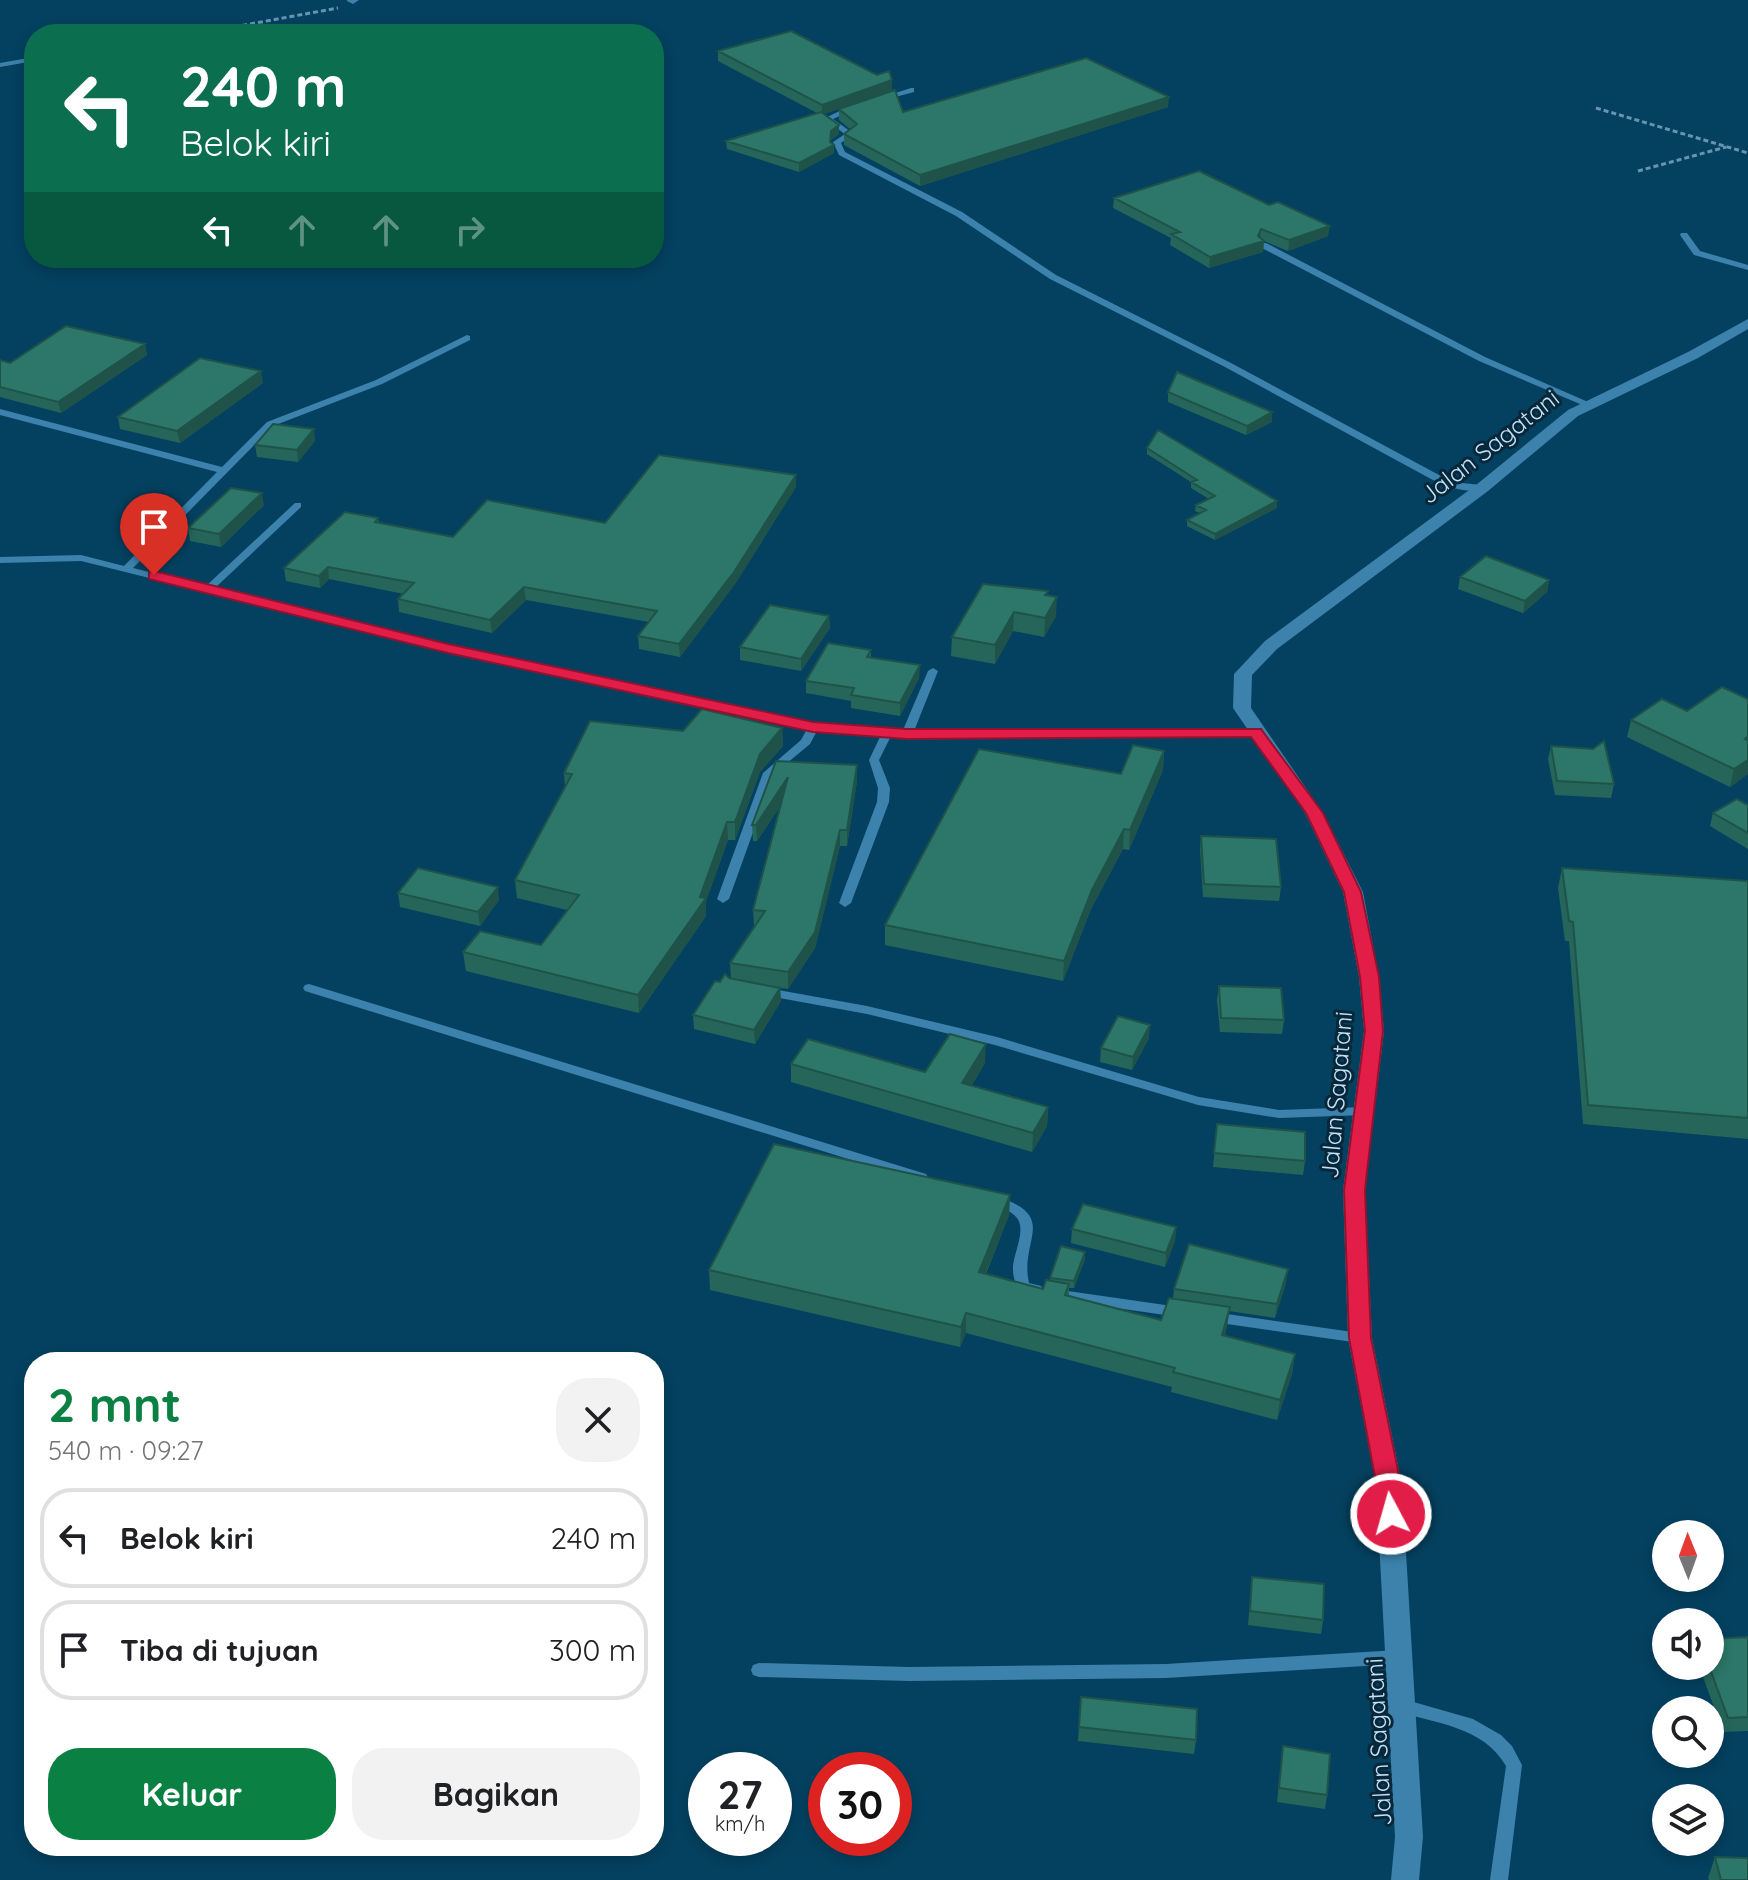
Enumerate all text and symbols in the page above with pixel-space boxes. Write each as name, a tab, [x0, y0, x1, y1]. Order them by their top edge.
text: 240 m	[180, 51, 347, 121]
icon: left	[48, 56, 152, 160]
text: Belok kiri	[180, 120, 331, 165]
icon: left	[196, 208, 240, 252]
icon: ahead	[280, 208, 324, 252]
icon: ahead	[364, 208, 408, 252]
icon: right	[448, 208, 492, 252]
street label: Jalan Sagatani	[1414, 383, 1565, 510]
pin	[120, 493, 188, 575]
icon: arrive	[132, 505, 176, 549]
street label: Jalan Sagatani	[1314, 1010, 1358, 1180]
text: 2 mnt	[48, 1374, 181, 1434]
button: close	[556, 1378, 640, 1462]
text: 540 m · 09:27	[48, 1434, 204, 1467]
position arrow	[1349, 1472, 1433, 1556]
icon: left	[52, 1516, 96, 1560]
text: Belok kiri	[120, 1519, 254, 1557]
text: 240 m	[551, 1519, 636, 1557]
north arrow	[1652, 1520, 1724, 1592]
map controls	[1652, 1520, 1724, 1856]
button: sound	[1652, 1608, 1724, 1680]
icon: arrive	[52, 1628, 96, 1672]
text: Tiba di tujuan	[120, 1631, 319, 1669]
text: 300 m	[549, 1631, 636, 1669]
street label: Jalan Sagatani	[1359, 1657, 1397, 1827]
button: search	[1652, 1696, 1724, 1768]
button: Keluar	[48, 1748, 336, 1840]
button: Bagikan	[352, 1748, 640, 1840]
speed limit sign: 30	[808, 1752, 912, 1856]
text: 27	[718, 1769, 762, 1819]
button: layers	[1652, 1784, 1724, 1856]
text: km/h	[715, 1811, 765, 1836]

